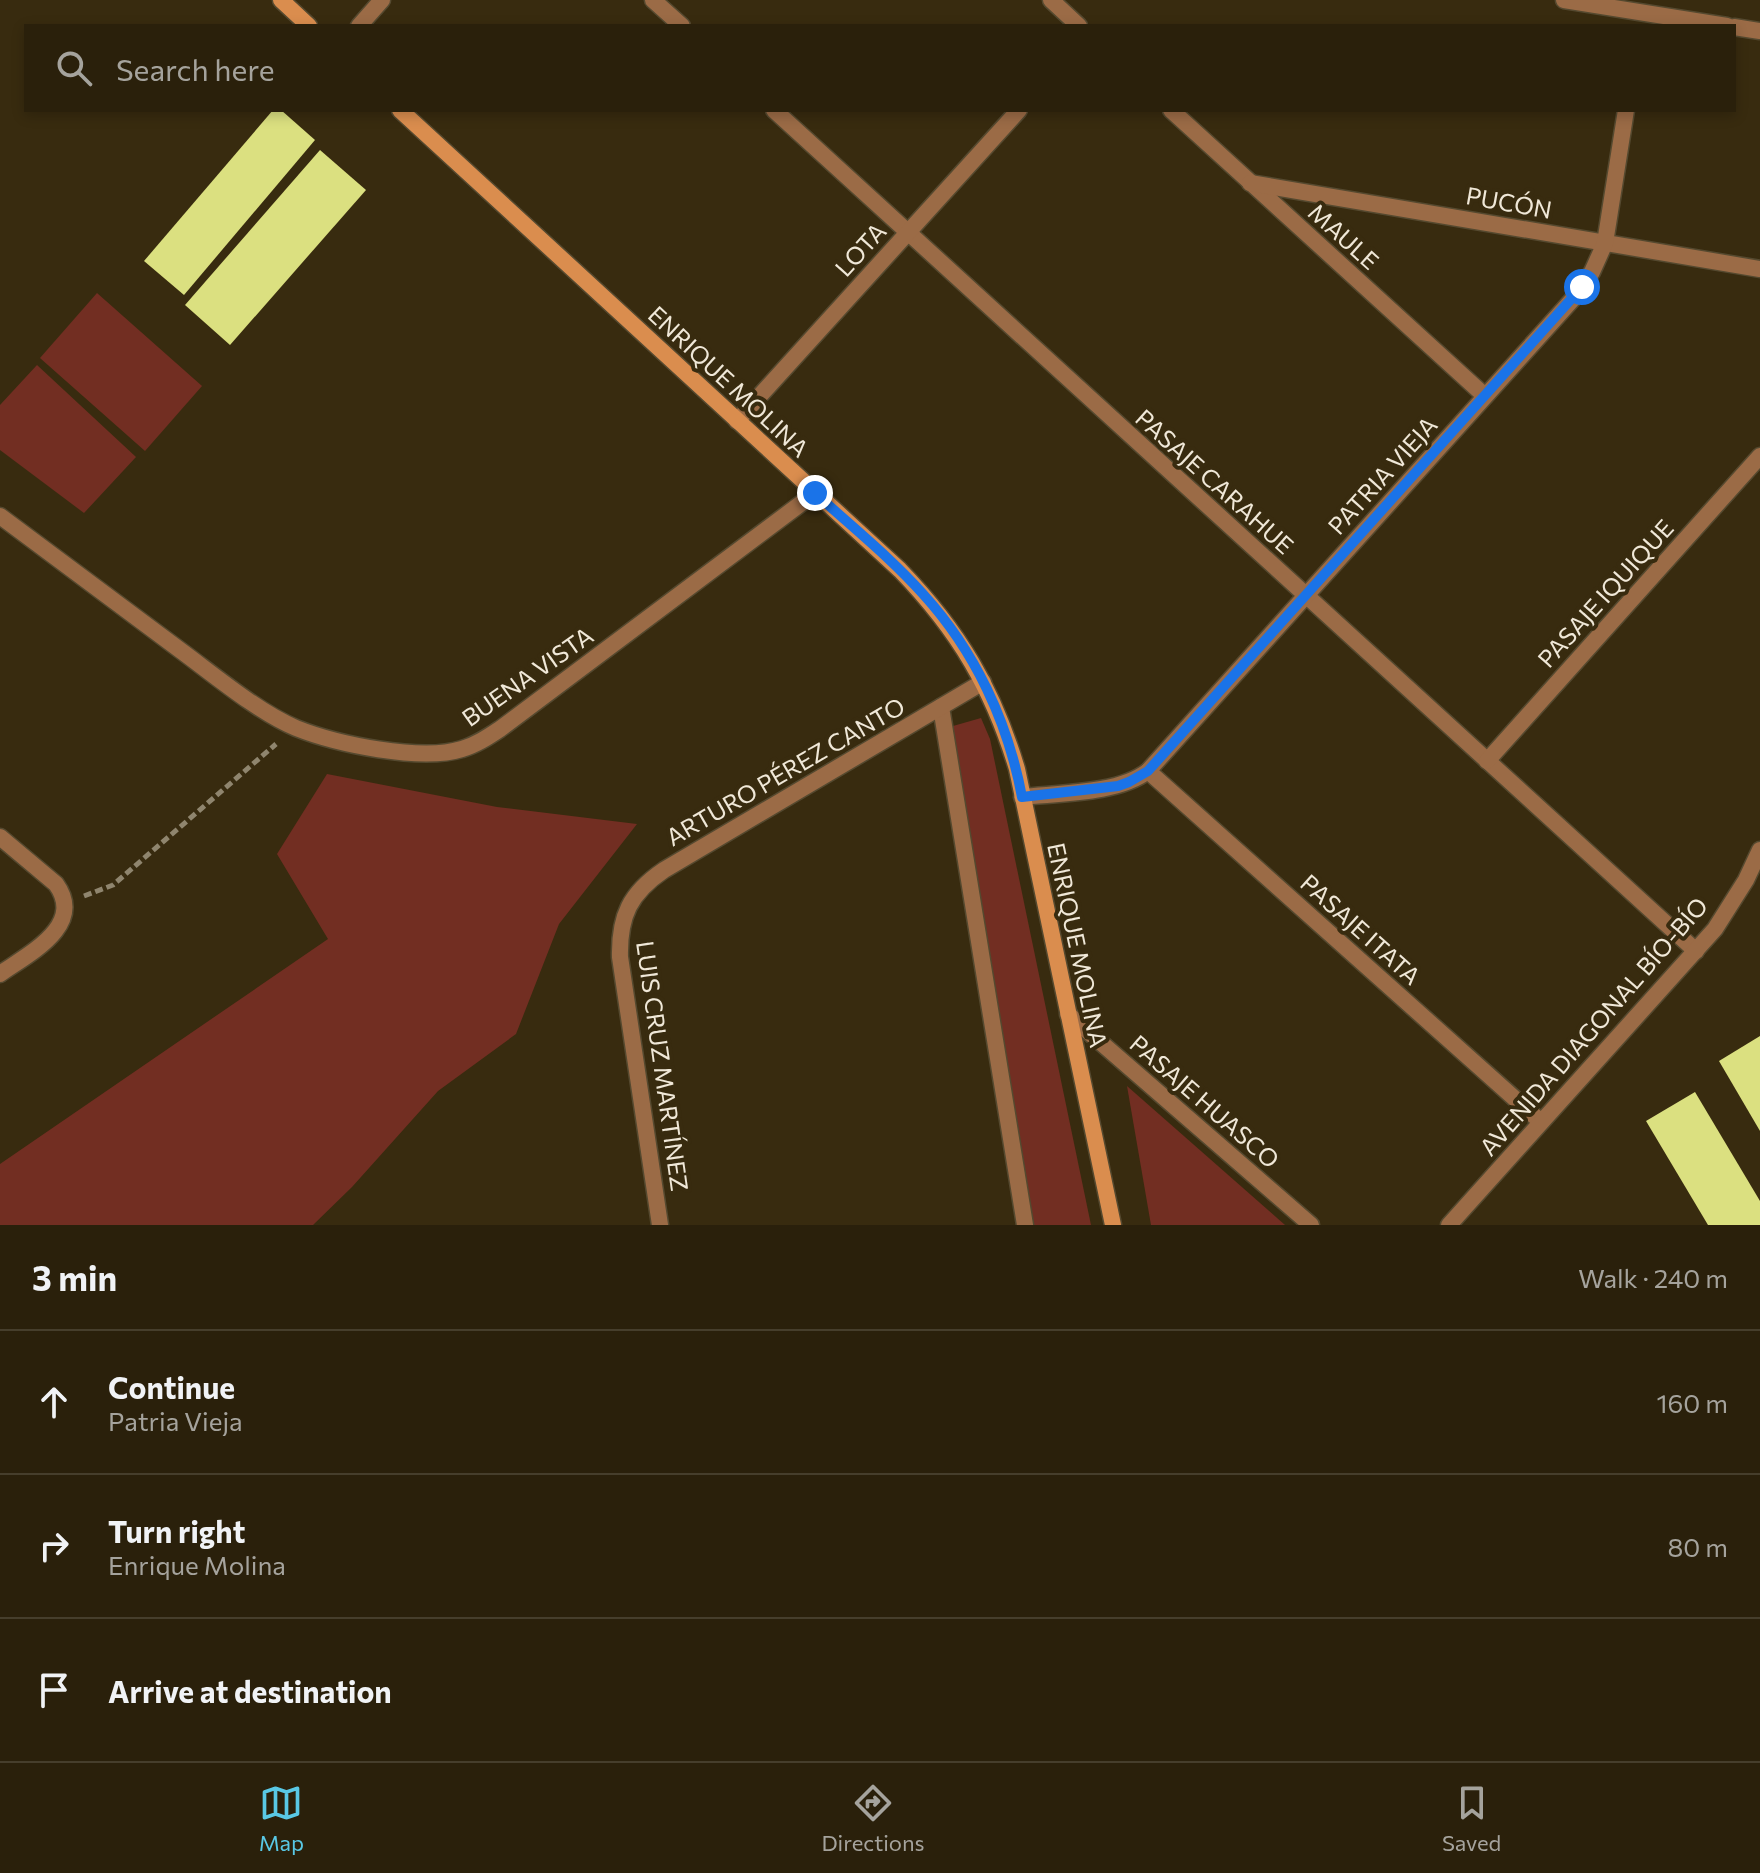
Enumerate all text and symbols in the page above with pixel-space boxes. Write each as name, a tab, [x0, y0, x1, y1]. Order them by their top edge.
search box	[24, 24, 1736, 112]
icon: search	[52, 46, 96, 90]
text: Search here	[116, 50, 275, 87]
street label: PUCÓN	[1464, 180, 1554, 224]
street label: MAULE	[1303, 197, 1385, 275]
street label: LOTA	[828, 216, 892, 282]
route start	[1564, 269, 1600, 305]
street label: ENRIQUE MOLINA	[643, 299, 815, 463]
street label: PASAJE CARAHUE	[1130, 403, 1300, 559]
street label: PATRIA VIEJA	[1322, 410, 1442, 540]
route end	[797, 475, 833, 511]
street label: PASAJE IQUIQUE	[1531, 513, 1679, 673]
street label: BUENA VISTA	[456, 620, 598, 732]
street label: ARTURO PÉREZ CANTO	[661, 691, 909, 851]
street label: ENRIQUE MOLINA	[1042, 840, 1114, 1050]
street label: PASAJE ITATA	[1295, 868, 1427, 990]
street label: AVENIDA DIAGONAL BÍO-BÍO	[1473, 891, 1713, 1161]
street label: LUIS CRUZ MARTÍNEZ	[631, 939, 695, 1193]
street label: PASAJE HUASCO	[1124, 1028, 1286, 1174]
text: 3 min	[32, 1256, 117, 1298]
text: Walk · 240 m	[1578, 1262, 1728, 1293]
text: Continue	[108, 1368, 235, 1405]
icon: ahead	[32, 1380, 76, 1424]
text: 160 m	[1656, 1387, 1728, 1418]
text: Patria Vieja	[108, 1405, 243, 1436]
text: Turn right	[108, 1512, 245, 1549]
icon: right	[32, 1524, 76, 1568]
text: 80 m	[1668, 1531, 1728, 1562]
text: Enrique Molina	[108, 1549, 286, 1580]
icon: arrive	[32, 1668, 76, 1712]
text: Arrive at destination	[108, 1672, 392, 1709]
tab: Map	[259, 1781, 304, 1856]
tab: Directions	[821, 1781, 925, 1856]
tab: Saved	[1442, 1781, 1501, 1856]

